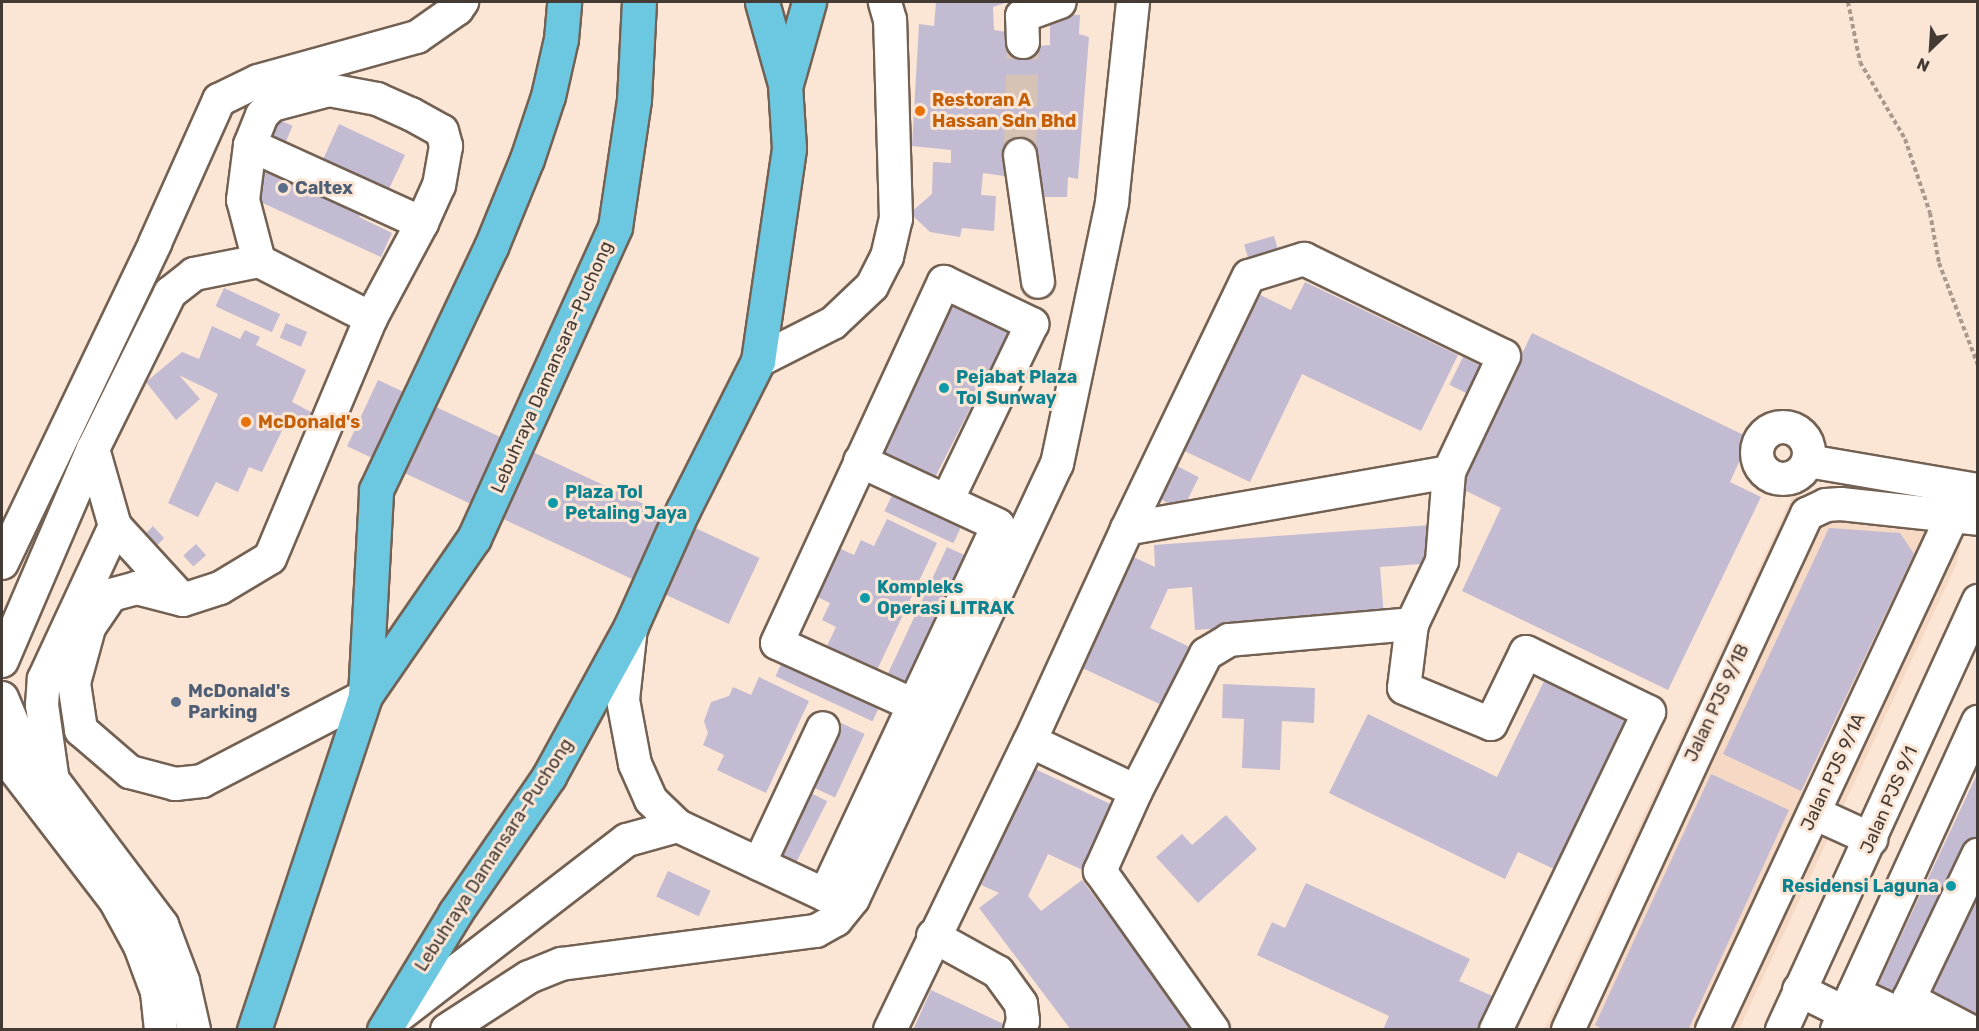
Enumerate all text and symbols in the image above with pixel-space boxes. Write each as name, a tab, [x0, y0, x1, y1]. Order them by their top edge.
north arrow	[1901, 18, 1961, 78]
text: N	[1914, 54, 1932, 76]
place label: Restoran A Hassan Sdn Bhd	[932, 90, 1076, 132]
marker: Restoran A Hassan Sdn Bhd	[913, 104, 927, 118]
place label: Caltex	[295, 177, 353, 199]
marker: Caltex	[276, 181, 290, 195]
street label: Lebuhraya Damansara–Puchong	[487, 238, 617, 496]
place label: Pejabat Plaza Tol Sunway	[956, 367, 1077, 410]
marker: Pejabat Plaza Tol Sunway	[937, 381, 951, 395]
place label: McDonald's	[258, 411, 360, 433]
marker: McDonald's	[239, 415, 253, 429]
place label: Plaza Tol Petaling Jaya	[565, 482, 687, 524]
marker: Plaza Tol Petaling Jaya	[546, 496, 560, 510]
place label: Kompleks Operasi LITRAK	[877, 577, 1015, 620]
marker: Kompleks Operasi LITRAK	[858, 591, 872, 605]
street label: Jalan PJS 9/1B	[1680, 641, 1754, 765]
place label: McDonald's Parking	[188, 681, 290, 724]
marker: McDonald's Parking	[169, 695, 183, 709]
street label: Jalan PJS 9/1A	[1796, 710, 1870, 834]
street label: Lebuhraya Damansara–Puchong	[411, 735, 577, 975]
street label: Jalan PJS 9/1	[1856, 743, 1922, 857]
place label: Residensi Laguna	[1782, 875, 1939, 897]
marker: Residensi Laguna	[1944, 879, 1958, 893]

